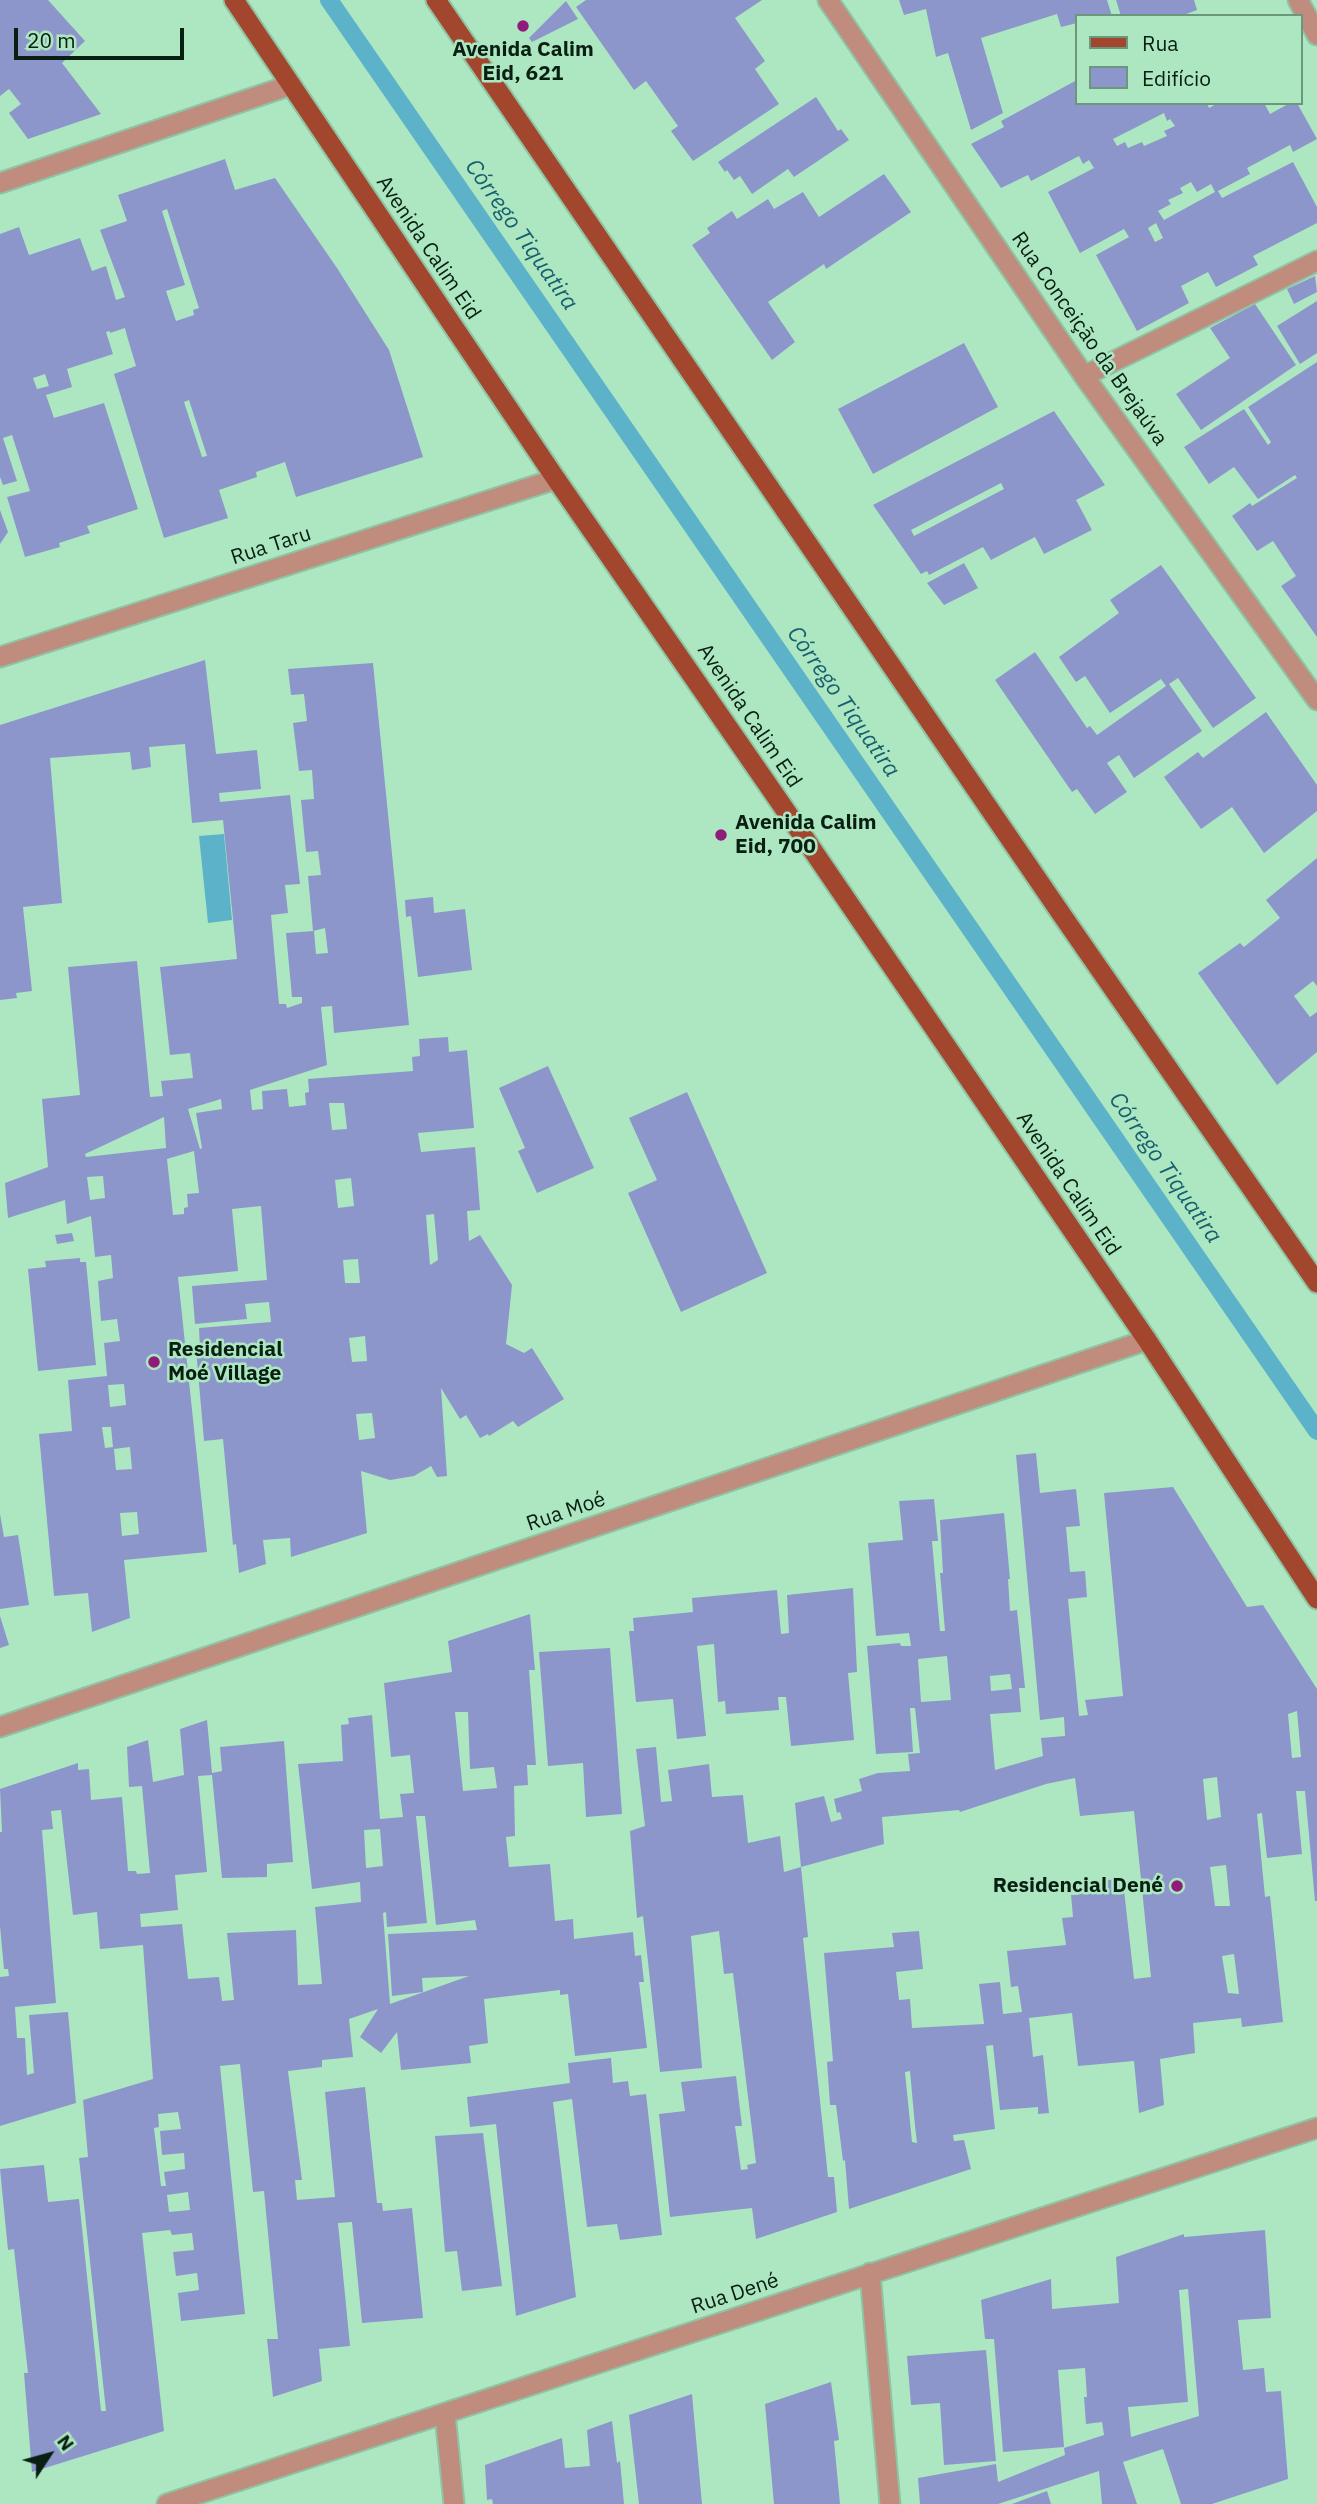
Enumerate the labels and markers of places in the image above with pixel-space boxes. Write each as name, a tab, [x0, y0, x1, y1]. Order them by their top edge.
marker: Avenida Calim Eid, 621	[515, 18, 531, 34]
place label: Avenida Calim Eid, 621	[452, 37, 594, 87]
place label: Avenida Calim Eid, 700	[735, 810, 877, 860]
marker: Avenida Calim Eid, 700	[713, 827, 729, 843]
place label: Residencial Moé Village	[168, 1337, 282, 1387]
marker: Residencial Moé Village	[146, 1354, 162, 1370]
place label: Residencial Dené	[993, 1873, 1163, 1899]
marker: Residencial Dené	[1169, 1878, 1185, 1894]

